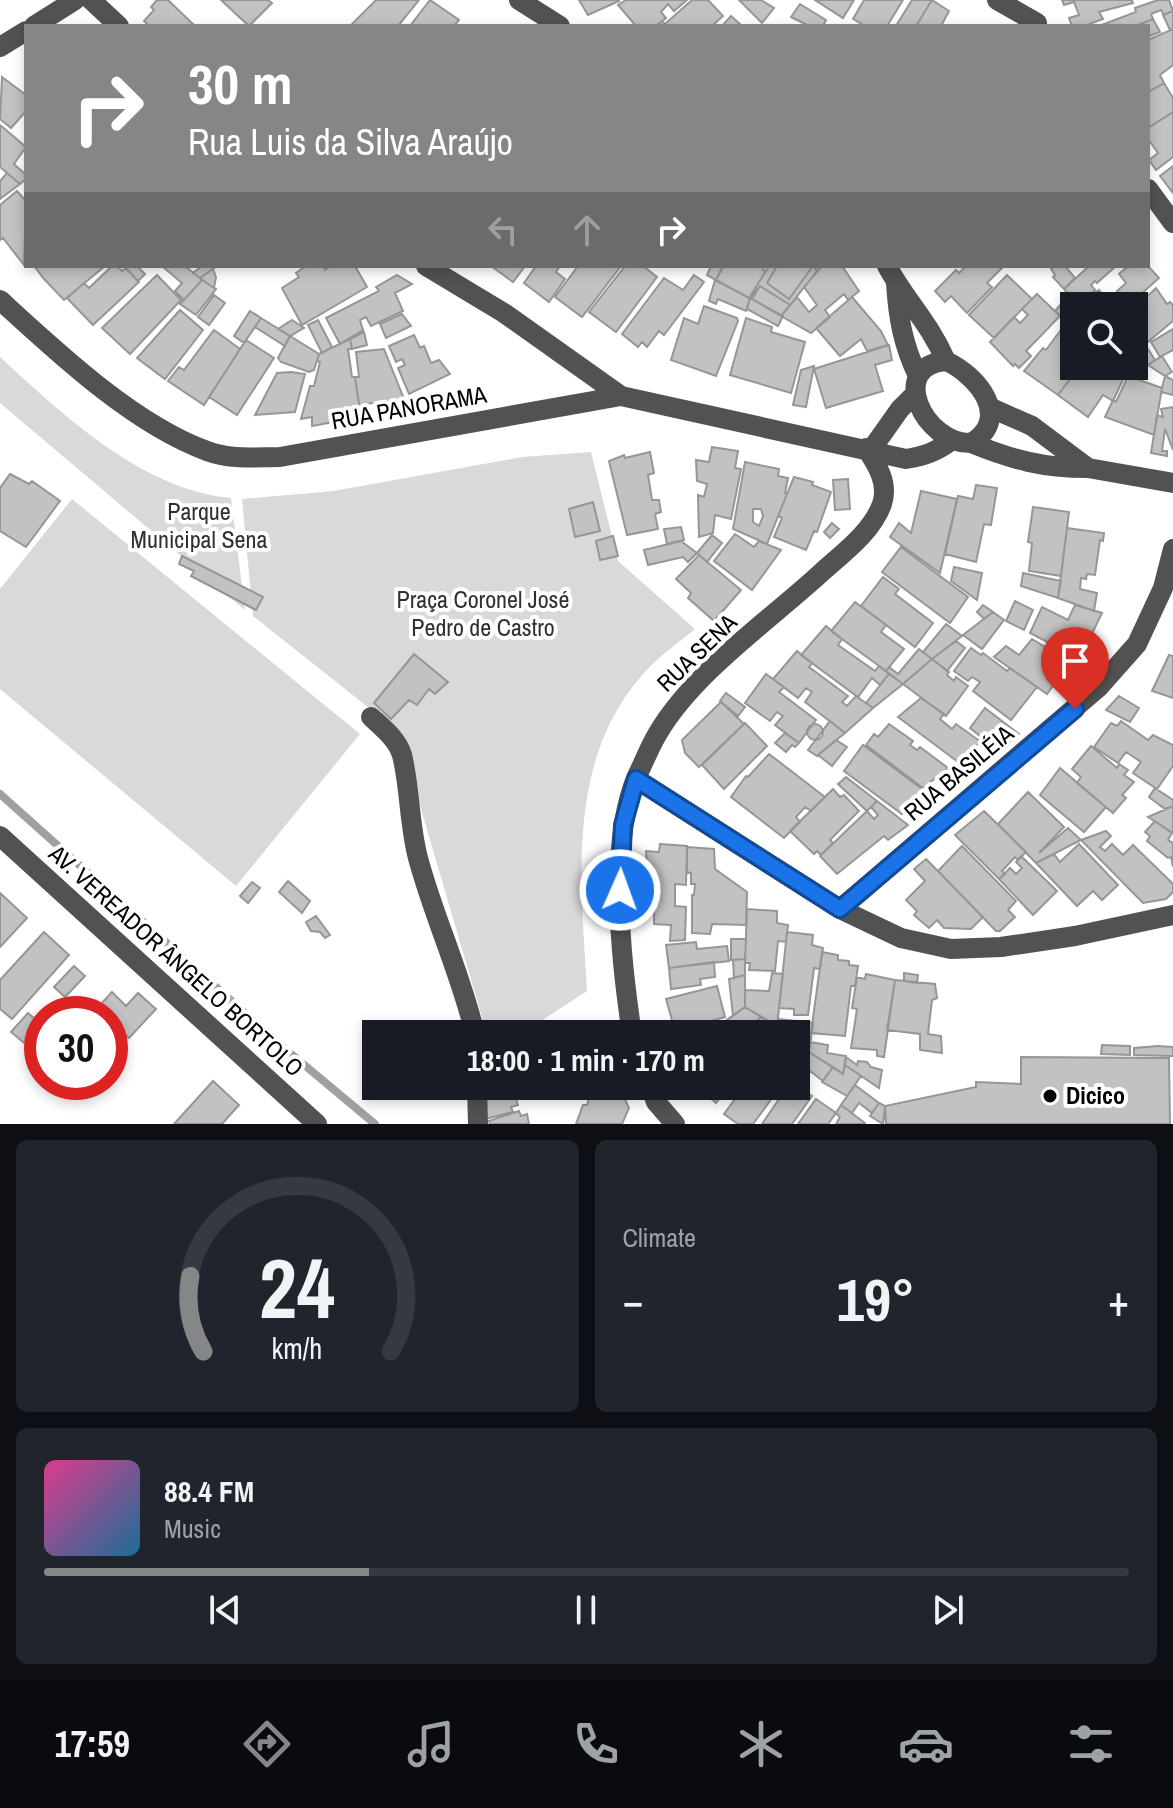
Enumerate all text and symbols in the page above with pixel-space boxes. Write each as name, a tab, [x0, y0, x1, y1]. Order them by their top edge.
text: 30 m	[188, 46, 293, 121]
icon: right	[56, 56, 160, 160]
text: Rua Luis da Silva Araújo	[188, 118, 513, 166]
icon: left	[481, 208, 525, 252]
icon: ahead	[565, 208, 609, 252]
icon: right	[649, 208, 693, 252]
map controls	[1060, 292, 1148, 380]
button: search	[1060, 292, 1148, 380]
street label: RUA PANORAMA	[329, 377, 490, 436]
park label: Parque Municipal Sena	[131, 495, 267, 555]
park label: Praça Coronel José Pedro de Castro	[397, 583, 569, 643]
street label: RUA SENA	[649, 606, 744, 698]
pin	[1041, 627, 1109, 709]
icon: arrive	[1053, 639, 1097, 683]
street label: RUA BASILÉIA	[897, 717, 1020, 827]
street label: AV. VEREADOR ÂNGELO BORTOLO	[42, 837, 311, 1083]
position arrow	[578, 848, 662, 932]
speed limit sign: 30	[24, 996, 128, 1100]
text: 18:00 · 1 min · 170 m	[467, 1040, 705, 1080]
place label: Dicico	[1066, 1079, 1125, 1111]
marker: Dicico	[1041, 1087, 1059, 1105]
text: Climate	[623, 1220, 696, 1255]
text: 24	[259, 1232, 335, 1344]
text: 19°	[836, 1259, 915, 1340]
text: −	[623, 1270, 644, 1330]
text: +	[1108, 1270, 1129, 1330]
text: km/h	[272, 1329, 323, 1368]
text: 88.4 FM	[164, 1471, 254, 1511]
text: Music	[164, 1511, 221, 1546]
icon: previous	[203, 1588, 247, 1632]
icon: pause	[564, 1588, 608, 1632]
icon: next	[926, 1588, 970, 1632]
icon: directions	[239, 1716, 295, 1772]
icon: music	[403, 1716, 459, 1772]
icon: phone	[568, 1716, 624, 1772]
icon: climate	[733, 1716, 789, 1772]
icon: car	[898, 1716, 954, 1772]
icon: filters	[1063, 1716, 1119, 1772]
text: 17:59	[54, 1720, 130, 1768]

